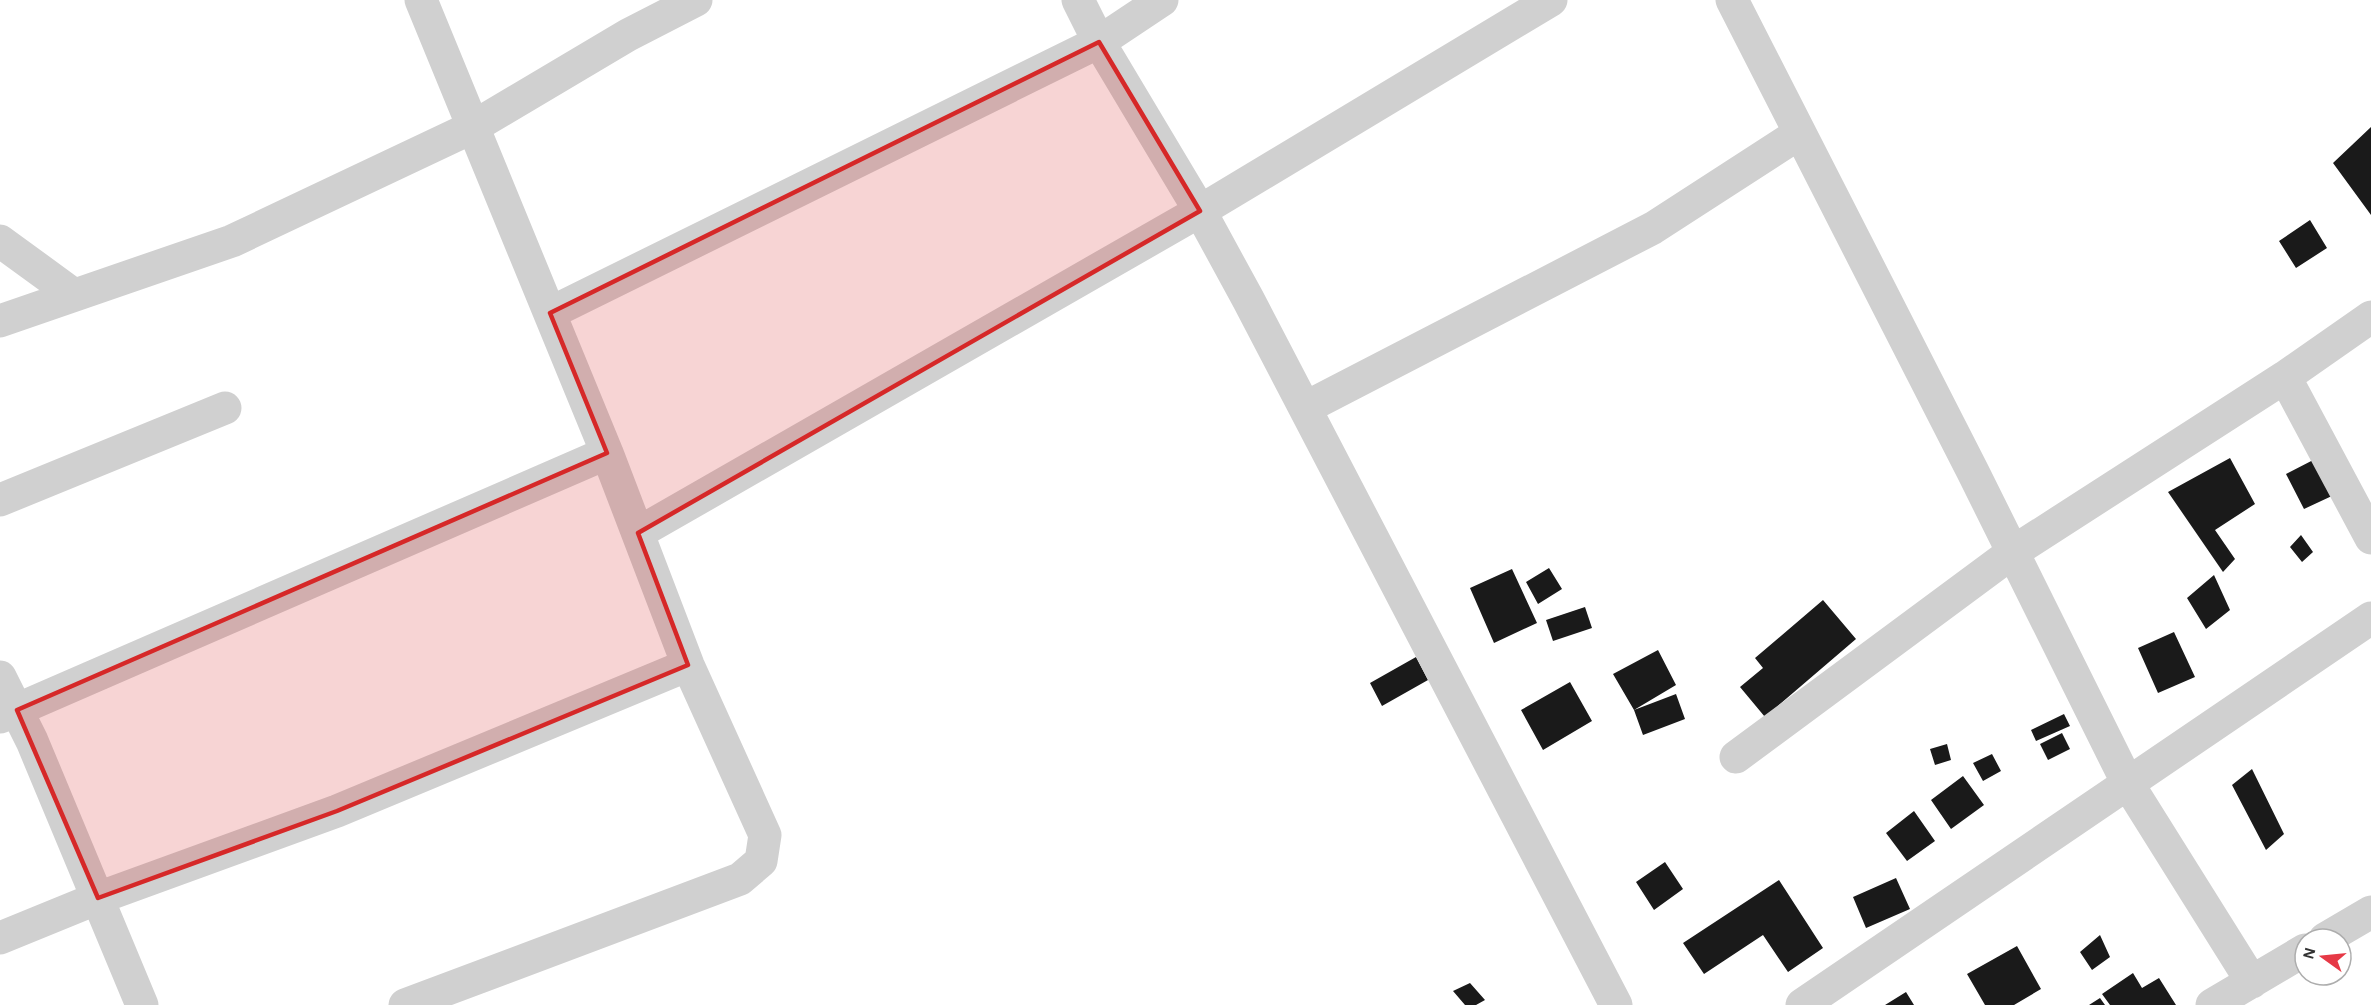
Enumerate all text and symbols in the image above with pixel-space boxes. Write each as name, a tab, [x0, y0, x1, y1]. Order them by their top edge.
north arrow	[2293, 927, 2353, 987]
text: N	[2300, 946, 2319, 961]

